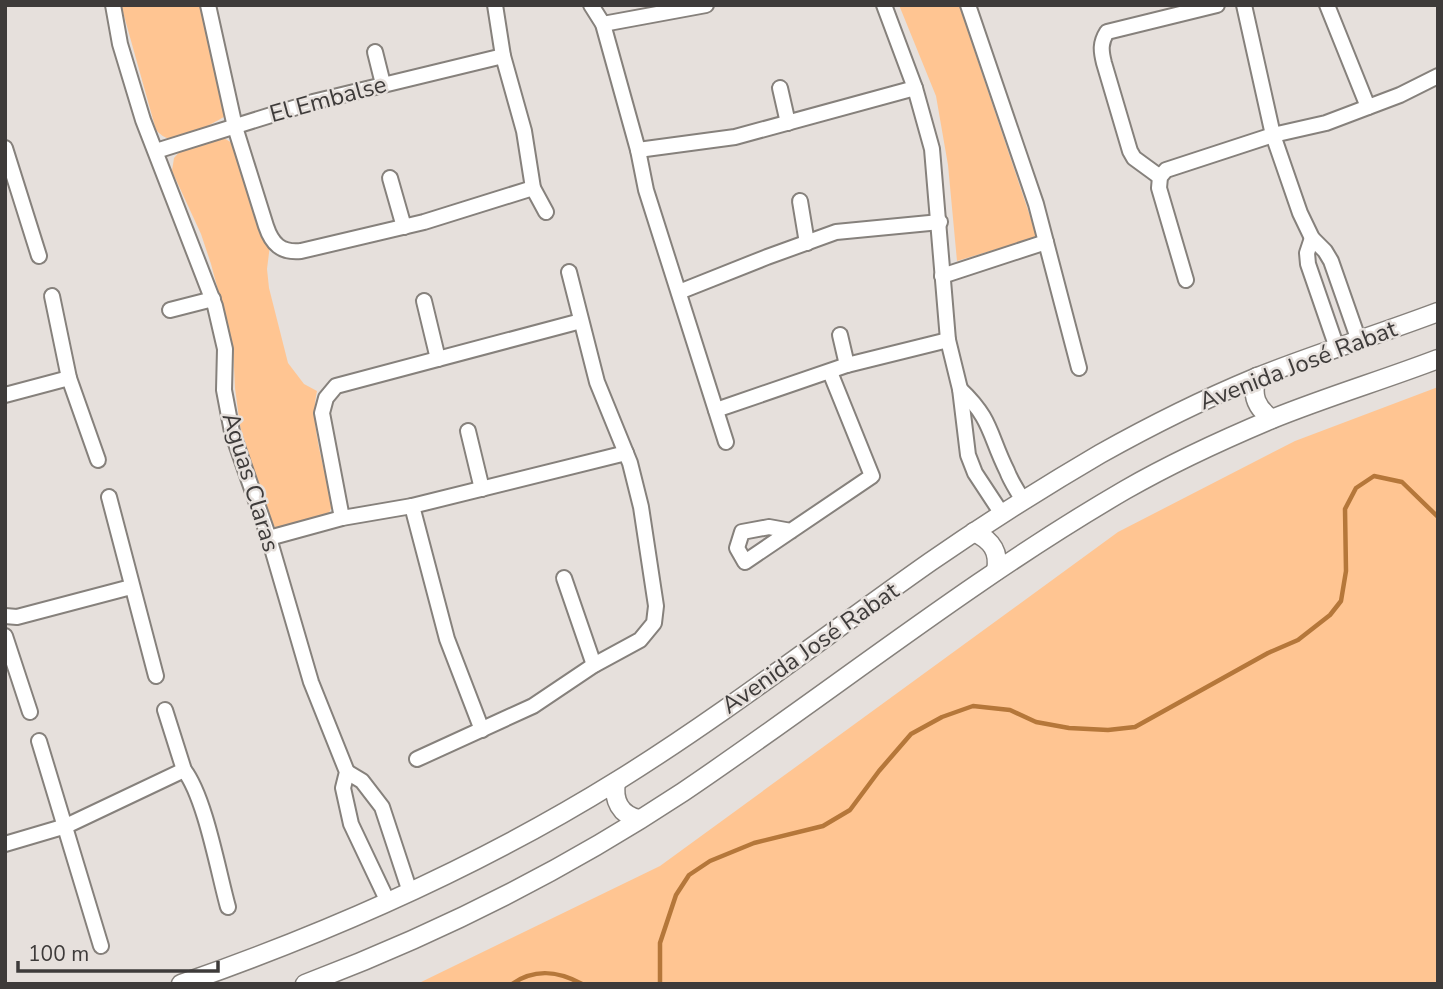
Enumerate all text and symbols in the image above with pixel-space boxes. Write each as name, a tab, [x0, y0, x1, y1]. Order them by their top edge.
street label: El Embalse	[266, 68, 390, 130]
street label: Avenida José Rabat	[1195, 312, 1402, 417]
street label: Aguas Claras	[215, 408, 287, 556]
street label: Avenida José Rabat	[715, 575, 905, 721]
scale bar	[18, 930, 217, 974]
text: 100 m	[28, 940, 89, 968]

